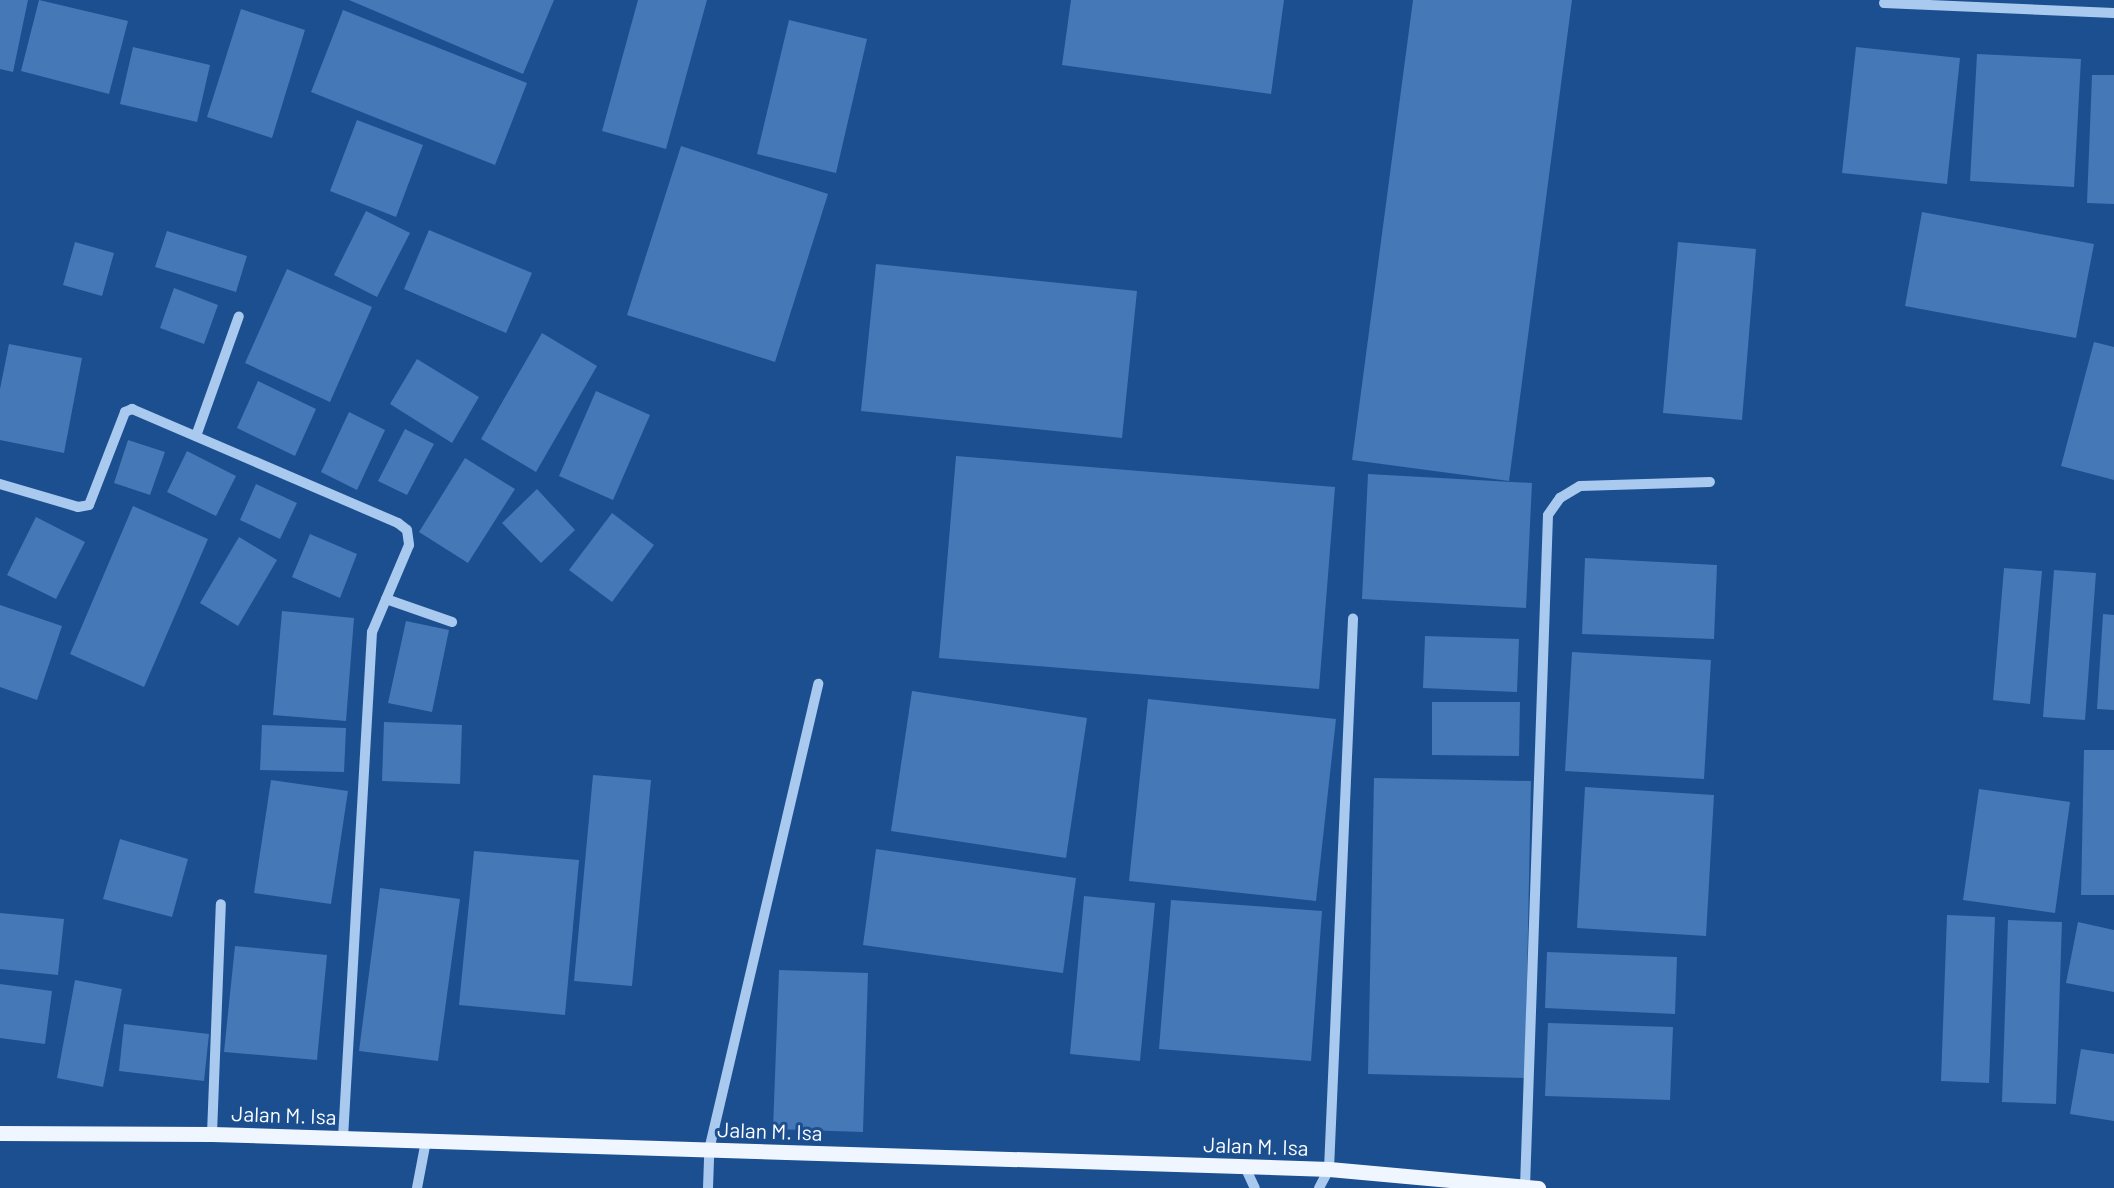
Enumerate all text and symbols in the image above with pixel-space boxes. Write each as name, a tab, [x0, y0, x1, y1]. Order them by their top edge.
street label: Jalan M. Isa	[231, 1101, 337, 1129]
street label: Jalan M. Isa	[717, 1117, 823, 1145]
street label: Jalan M. Isa	[1203, 1132, 1309, 1160]

